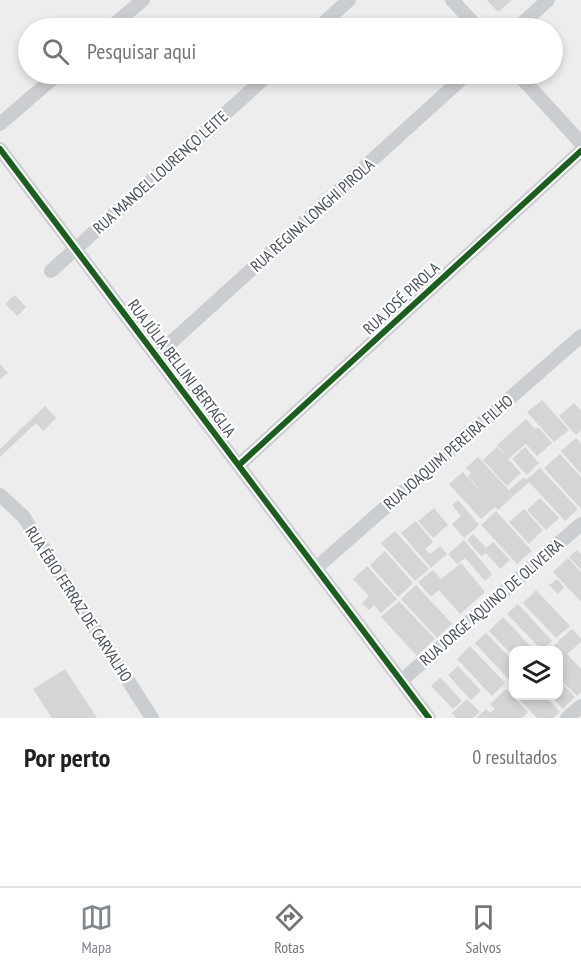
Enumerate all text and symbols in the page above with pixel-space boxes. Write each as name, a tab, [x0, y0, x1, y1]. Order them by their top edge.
search box	[18, 18, 563, 84]
icon: search	[39, 35, 72, 68]
text: Pesquisar aqui	[87, 37, 196, 65]
street label: RUA MANOEL LOURENÇO LEITE	[89, 106, 232, 238]
street label: RUA REGINA LONGHI PIROLA	[246, 154, 378, 276]
street label: RUA JOSÉ PIROLA	[359, 257, 444, 339]
street label: RUA JÚLIA BELLINI BERTAGLIA	[124, 295, 241, 441]
street label: RUA JOAQUIM PEREIRA FILHO	[379, 390, 517, 514]
street label: RUA ÉBIO FERRAZ DE CARVALHO	[21, 523, 137, 686]
street label: RUA JORGE AQUINO DE OLIVEIRA	[415, 534, 567, 670]
map controls	[509, 646, 563, 700]
button: layers	[509, 646, 563, 700]
text: Por perto	[24, 741, 110, 774]
text: 0 resultados	[472, 744, 557, 770]
tab: Mapa	[80, 901, 113, 957]
tab: Rotas	[273, 901, 306, 957]
tab: Salvos	[466, 901, 501, 957]

